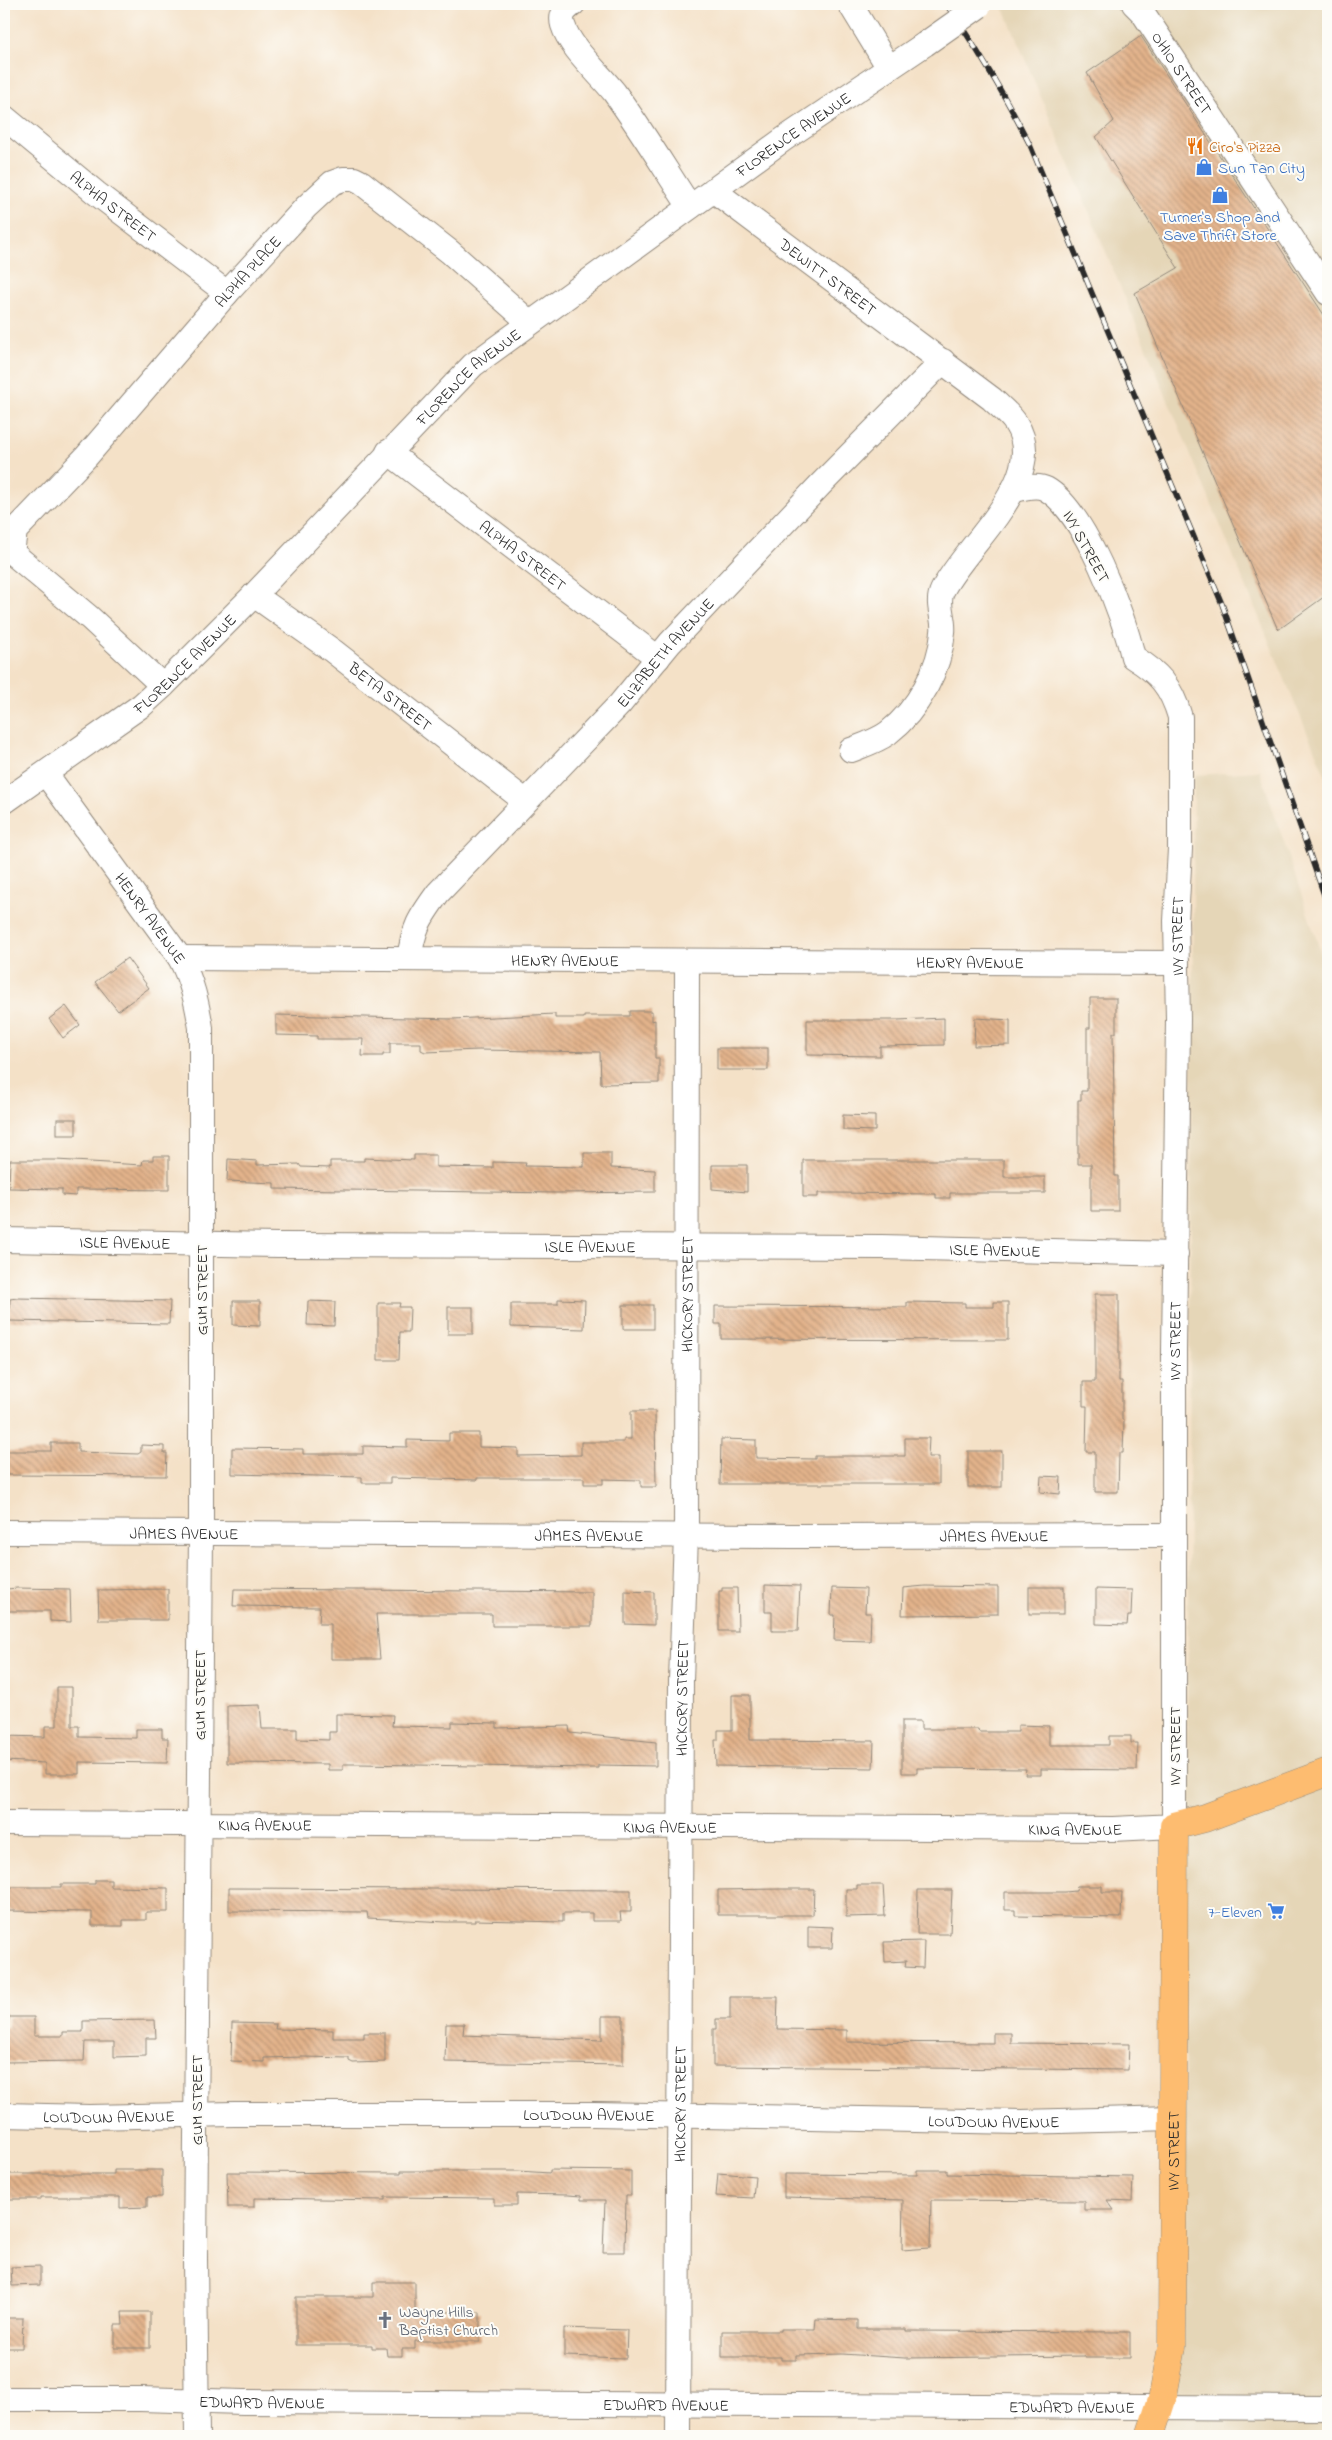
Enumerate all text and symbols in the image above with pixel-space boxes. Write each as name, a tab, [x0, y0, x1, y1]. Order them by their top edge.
street label: OHIO STREET	[1144, 27, 1217, 120]
street label: FLORENCE AVENUE	[731, 87, 857, 185]
restaurant icon: Ciro's Pizza	[1185, 136, 1205, 156]
place label: Ciro's Pizza	[1209, 136, 1281, 160]
shop icon: Sun Tan City	[1194, 157, 1214, 177]
place label: Sun Tan City	[1218, 157, 1305, 181]
street label: ALPHA STREET	[64, 166, 161, 249]
shop icon: Turner's Shop and Save Thrift Store	[1210, 185, 1230, 205]
place label: Turner's Shop and Save Thrift Store	[1160, 206, 1280, 248]
street label: ALPHA PLACE	[210, 231, 288, 313]
street label: DEWITT STREET	[772, 233, 881, 323]
street label: FLORENCE AVENUE	[411, 324, 527, 433]
street label: IVY STREET	[1055, 506, 1115, 588]
street label: ALPHA STREET	[473, 516, 571, 598]
street label: ELIZABETH AVENUE	[612, 593, 721, 714]
street label: FLORENCE AVENUE	[129, 609, 243, 722]
street label: BETA STREET	[342, 657, 436, 738]
street label: HENRY AVENUE	[108, 868, 191, 970]
street label: IVY STREET	[1166, 896, 1191, 976]
street label: HENRY AVENUE	[511, 950, 619, 974]
street label: HENRY AVENUE	[916, 952, 1024, 976]
street label: ISLE AVENUE	[79, 1231, 171, 1257]
street label: ISLE AVENUE	[544, 1236, 636, 1260]
street label: HICKORY STREET	[676, 1236, 701, 1352]
street label: ISLE AVENUE	[949, 1239, 1041, 1265]
street label: GUM STREET	[191, 1245, 215, 1335]
street label: IVY STREET	[1164, 1301, 1189, 1381]
street label: JAMES AVENUE	[129, 1523, 239, 1547]
street label: JAMES AVENUE	[534, 1525, 644, 1549]
street label: JAMES AVENUE	[939, 1525, 1049, 1550]
street label: HICKORY STREET	[671, 1640, 696, 1756]
street label: GUM STREET	[189, 1650, 213, 1740]
street label: IVY STREET	[1164, 1706, 1188, 1786]
street label: KING AVENUE	[218, 1814, 312, 1839]
street label: KING AVENUE	[623, 1816, 717, 1841]
street label: KING AVENUE	[1028, 1819, 1123, 1843]
place label: 7-Eleven	[1208, 1901, 1262, 1925]
supermarket icon: 7-Eleven	[1266, 1901, 1286, 1921]
street label: HICKORY STREET	[669, 2046, 694, 2162]
street label: GUM STREET	[186, 2055, 210, 2145]
street label: LOUDOUN AVENUE	[523, 2104, 655, 2129]
street label: LOUDOUN AVENUE	[43, 2105, 175, 2131]
street label: LOUDOUN AVENUE	[928, 2110, 1060, 2136]
street label: IVY STREET	[1163, 2111, 1187, 2191]
place label: Wayne Hills Baptist Church	[398, 2301, 498, 2343]
church icon: Wayne Hills Baptist Church	[375, 2310, 395, 2330]
street label: EDWARD AVENUE	[199, 2391, 325, 2416]
street label: EDWARD AVENUE	[603, 2394, 729, 2419]
street label: EDWARD AVENUE	[1009, 2396, 1135, 2421]

